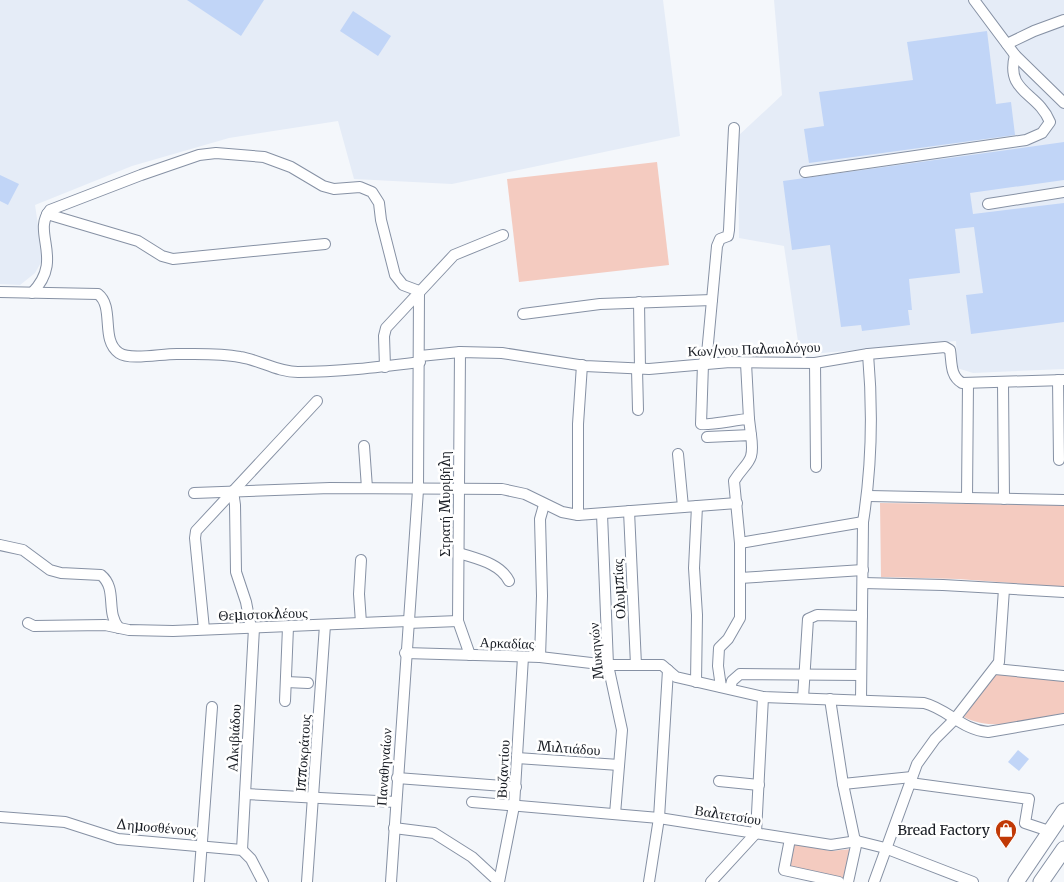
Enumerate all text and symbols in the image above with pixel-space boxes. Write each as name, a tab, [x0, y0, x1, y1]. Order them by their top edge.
street label: Κων/νου Παλαιολόγου	[687, 338, 821, 360]
street label: Στρατή Μυριβήλη	[436, 451, 454, 557]
street label: Ολυμπίας	[608, 558, 630, 620]
street label: Θεμιστοκλέους	[218, 603, 308, 625]
street label: Μυκηνών	[585, 622, 607, 680]
street label: Αρκαδίας	[479, 633, 535, 653]
street label: Αλκιβιάδου	[223, 704, 245, 772]
street label: Ιπποκράτους	[291, 713, 315, 792]
street label: Παναθηναίων	[372, 727, 396, 807]
street label: Μιλτιάδου	[537, 737, 601, 759]
street label: Βυζαντίου	[492, 739, 514, 799]
street label: Βαλτετσίου	[693, 801, 763, 829]
street label: Δημοσθένους	[115, 815, 198, 840]
shop icon: Bread Factory	[994, 818, 1018, 849]
place label: Bread Factory	[898, 821, 991, 839]

